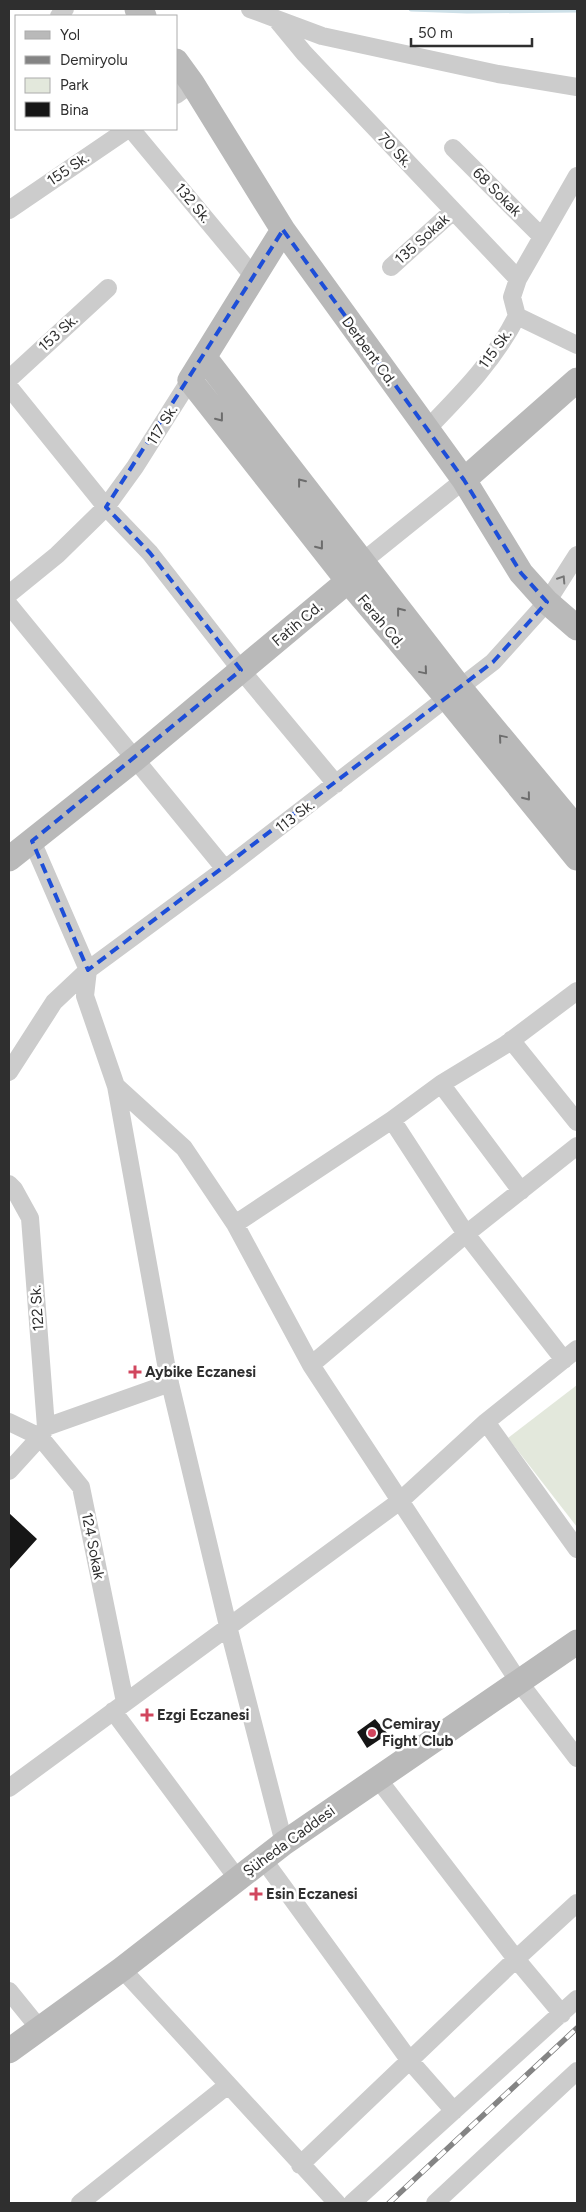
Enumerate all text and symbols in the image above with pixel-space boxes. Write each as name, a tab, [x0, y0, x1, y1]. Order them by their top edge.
legend	[15, 15, 178, 130]
scale bar	[411, 15, 532, 47]
text: 50 m	[418, 24, 453, 42]
text: Yol	[60, 26, 80, 44]
text: Demiryolu	[60, 51, 128, 69]
text: Park	[60, 76, 89, 94]
text: Bina	[60, 101, 89, 119]
street label: 70 Sk.	[374, 129, 416, 171]
street label: 155 Sk.	[44, 148, 92, 190]
street label: 68 Sokak	[469, 164, 526, 221]
street label: 132 Sk.	[171, 180, 215, 226]
street label: 135 Sokak	[391, 210, 453, 268]
street label: 153 Sk.	[35, 311, 81, 355]
street label: Derbent Cd.	[338, 313, 400, 389]
street label: 115 Sk.	[475, 326, 515, 372]
street label: 117 Sk.	[143, 402, 181, 448]
one-way arrow	[214, 413, 223, 422]
one-way arrow	[298, 479, 306, 488]
one-way arrow	[315, 540, 323, 549]
one-way arrow	[556, 575, 565, 585]
street label: Ferah Cd.	[354, 591, 408, 651]
street label: Fatih Cd.	[268, 598, 326, 650]
one-way arrow	[397, 607, 406, 617]
one-way arrow	[418, 666, 427, 675]
one-way arrow	[498, 734, 507, 743]
one-way arrow	[522, 791, 530, 800]
street label: 113 Sk.	[272, 796, 318, 836]
street label: 122 Sk.	[26, 1284, 48, 1332]
place label: Aybike Eczanesi	[145, 1363, 256, 1381]
marker: Aybike Eczanesi	[129, 1366, 141, 1378]
street label: 124 Sokak	[78, 1511, 108, 1582]
place label: Ezgi Eczanesi	[157, 1706, 250, 1724]
marker: Ezgi Eczanesi	[141, 1709, 153, 1721]
place label: Cemiray Fight Club	[382, 1715, 453, 1750]
marker: Cemiray Fight Club	[366, 1727, 378, 1739]
street label: Şüheda Caddesi	[240, 1802, 338, 1880]
place label: Esin Eczanesi	[266, 1885, 358, 1903]
marker: Esin Eczanesi	[250, 1888, 262, 1900]

